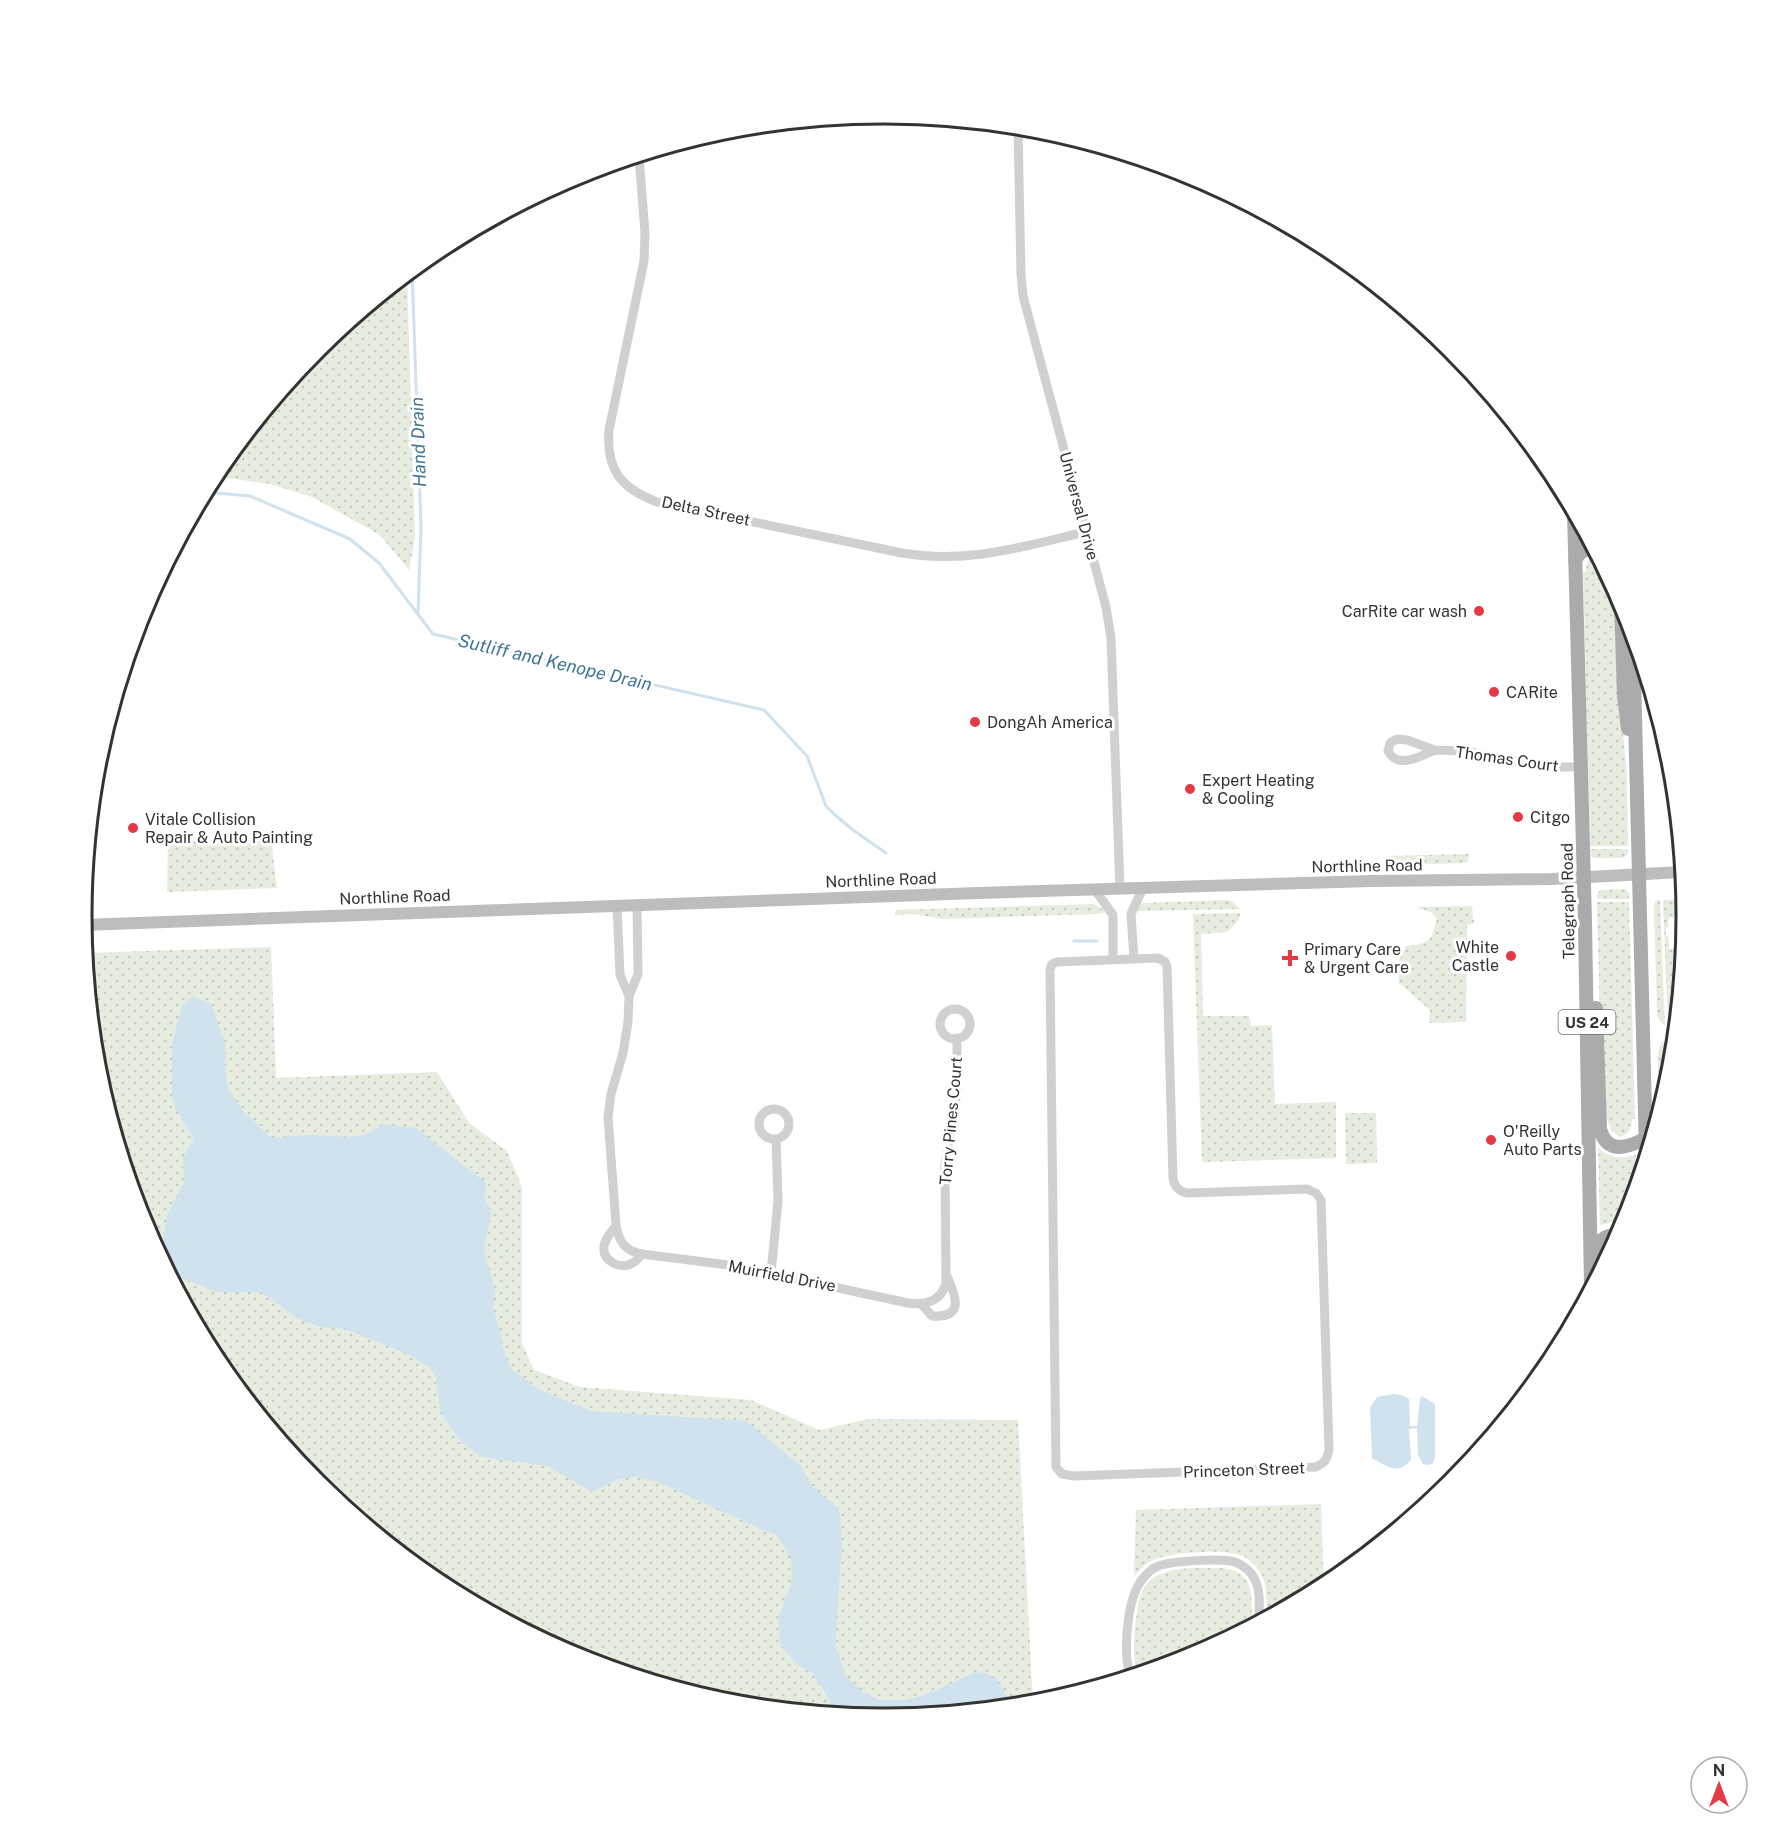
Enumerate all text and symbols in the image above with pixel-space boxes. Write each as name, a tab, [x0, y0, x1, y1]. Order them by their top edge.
water label: Hand Drain	[406, 396, 430, 488]
street label: Universal Drive	[1055, 450, 1103, 562]
street label: Delta Street	[660, 492, 752, 530]
place label: CarRite car wash	[1342, 602, 1467, 621]
marker: CarRite car wash	[1472, 604, 1486, 618]
water label: Sutliff and Kenope Drain	[456, 629, 654, 695]
place label: CARite	[1506, 683, 1558, 702]
marker: CARite	[1487, 685, 1501, 699]
place label: DongAh America	[987, 713, 1113, 732]
marker: DongAh America	[968, 715, 982, 729]
street label: Thomas Court	[1454, 742, 1560, 776]
place label: Expert Heating & Cooling	[1202, 771, 1315, 808]
marker: Expert Heating & Cooling	[1183, 782, 1197, 796]
place label: Citgo	[1530, 808, 1570, 827]
place label: Vitale Collision Repair & Auto Painting	[145, 810, 313, 847]
marker: Citgo	[1511, 810, 1525, 824]
marker: Vitale Collision Repair & Auto Painting	[126, 821, 140, 835]
street label: Telegraph Road	[1557, 843, 1579, 959]
street label: Northline Road	[1311, 856, 1423, 876]
street label: Northline Road	[825, 869, 937, 891]
street label: Northline Road	[339, 886, 451, 908]
place label: White Castle	[1452, 938, 1499, 975]
place label: Primary Care & Urgent Care	[1304, 940, 1409, 977]
marker: Primary Care & Urgent Care	[1281, 949, 1299, 967]
marker: White Castle	[1504, 949, 1518, 963]
road number: US 24	[1558, 1010, 1616, 1034]
street label: Torry Pines Court	[936, 1056, 966, 1186]
place label: O'Reilly Auto Parts	[1503, 1122, 1582, 1159]
marker: O'Reilly Auto Parts	[1484, 1133, 1498, 1147]
street label: Muirfield Drive	[727, 1256, 837, 1296]
street label: Princeton Street	[1183, 1458, 1305, 1482]
north arrow	[1689, 1755, 1749, 1815]
text: N	[1713, 1761, 1725, 1780]

